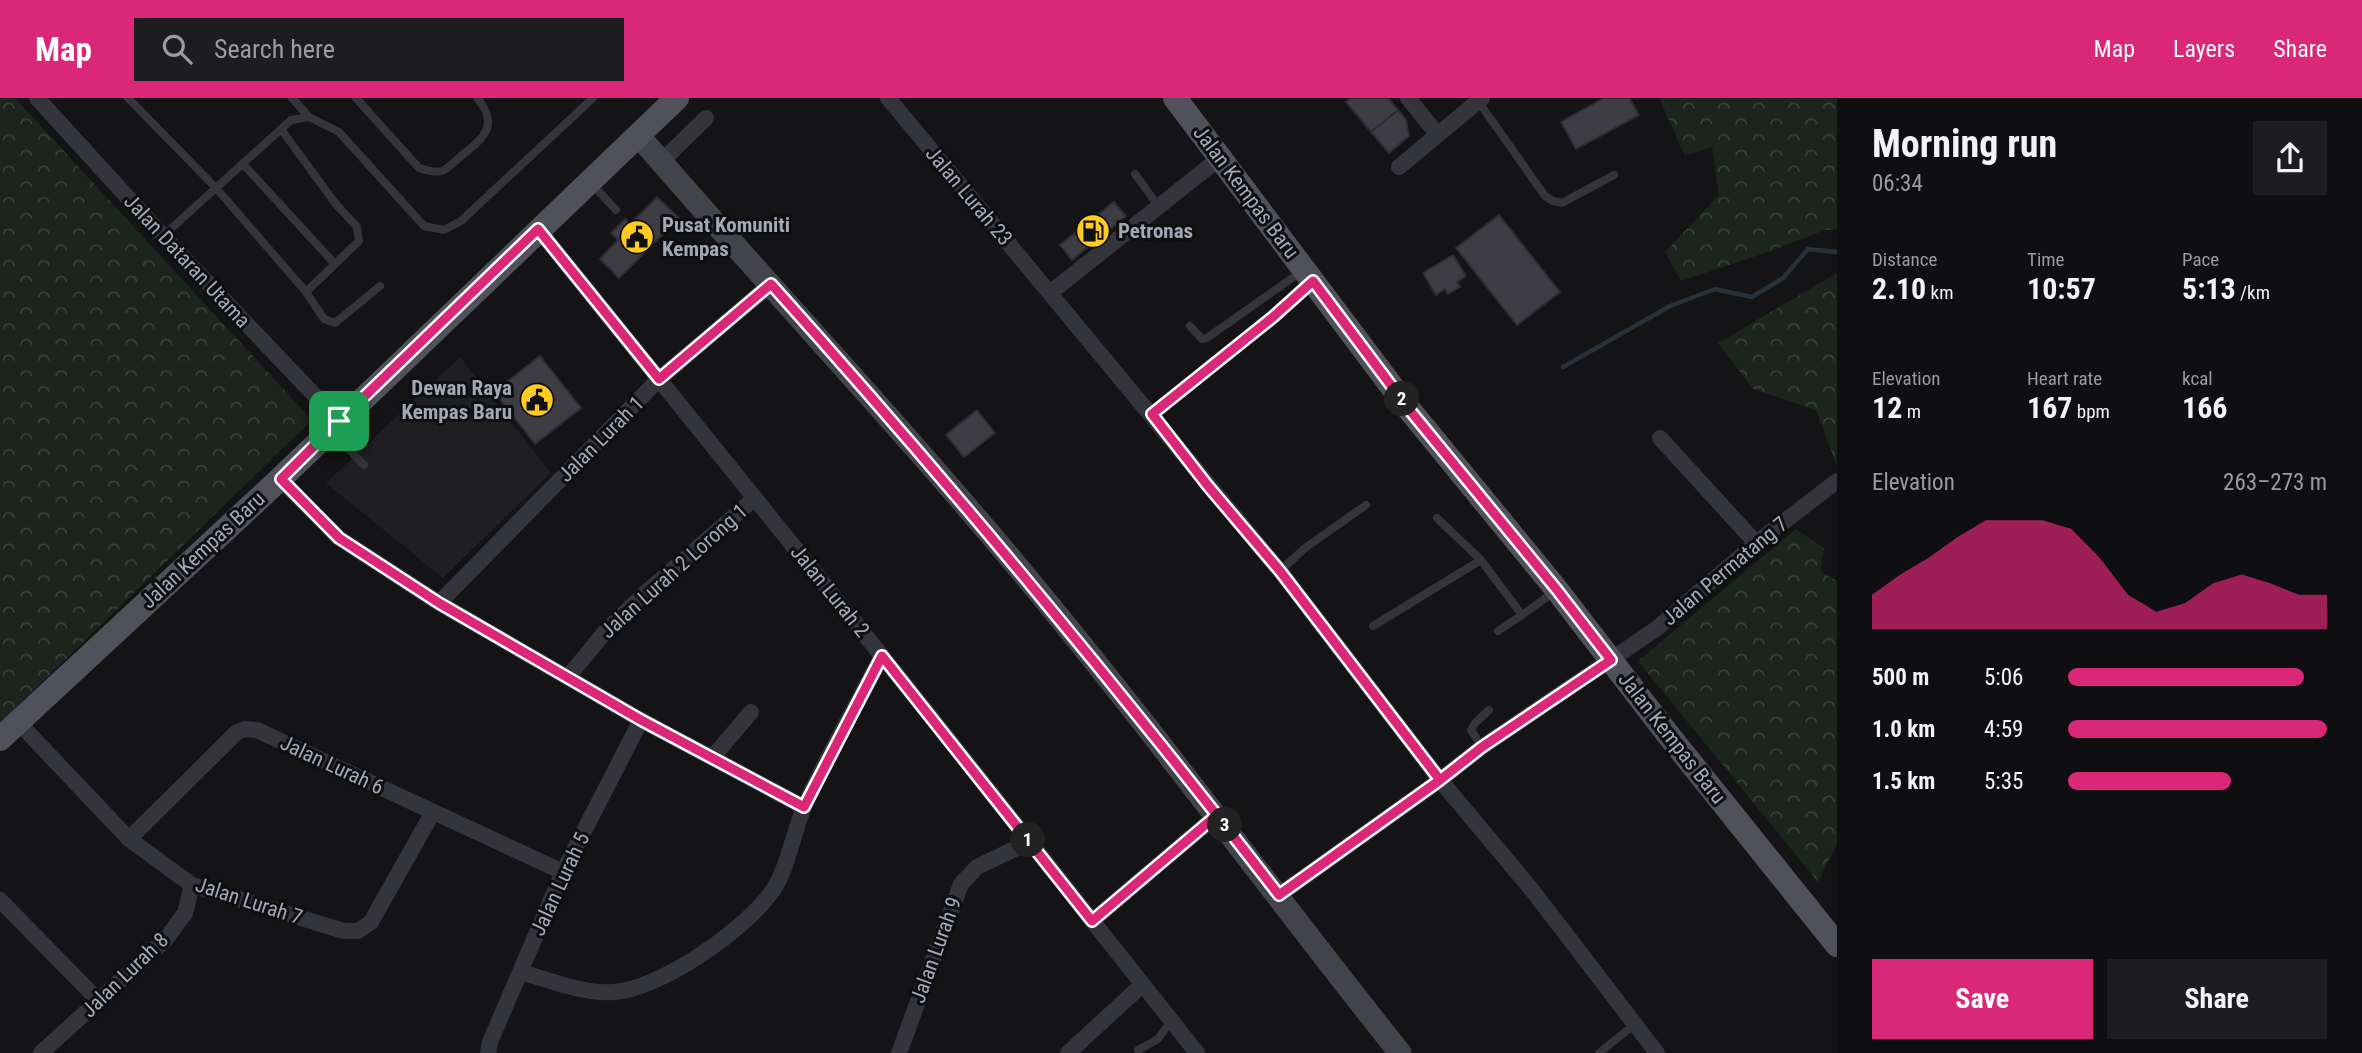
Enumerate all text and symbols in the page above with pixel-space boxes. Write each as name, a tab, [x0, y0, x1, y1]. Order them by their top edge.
search box	[134, 18, 624, 81]
text: Map	[35, 30, 92, 69]
icon: search	[158, 30, 196, 68]
text: Search here	[214, 34, 335, 64]
text: Map	[2094, 35, 2135, 63]
text: Layers	[2173, 35, 2235, 63]
text: Share	[2273, 35, 2327, 63]
street label: Jalan Kempas Baru	[1188, 121, 1304, 263]
button: share	[2253, 121, 2327, 195]
text: Morning run	[1872, 122, 2057, 166]
street label: Jalan Lurah 23	[921, 142, 1017, 250]
text: 06:34	[1872, 170, 1923, 197]
street label: Jalan Dataran Utama	[119, 189, 255, 333]
fuel station icon: Petronas	[1074, 212, 1112, 250]
place label: Pusat Komuniti Kempas	[662, 213, 790, 261]
public building icon: Pusat Komuniti Kempas	[618, 218, 656, 256]
place label: Petronas	[1118, 219, 1193, 243]
text: Distance	[1872, 248, 1937, 271]
text: Time	[2027, 248, 2064, 271]
text: Pace	[2182, 248, 2219, 271]
text: 2.10	[1872, 271, 1926, 306]
text: 10:57	[2027, 271, 2096, 306]
text: 5:13	[2182, 271, 2236, 306]
text: km	[1926, 281, 1953, 304]
text: /km	[2236, 281, 2270, 304]
text: Elevation	[1872, 367, 1940, 390]
text: Heart rate	[2027, 367, 2102, 390]
text: kcal	[2182, 367, 2213, 390]
place label: Dewan Raya Kempas Baru	[401, 376, 512, 424]
public building icon: Dewan Raya Kempas Baru	[518, 381, 556, 419]
pin: 2	[1384, 382, 1420, 416]
text: 2	[1397, 387, 1406, 410]
text: 12	[1872, 390, 1902, 425]
text: 167	[2027, 390, 2072, 425]
text: 166	[2182, 390, 2227, 425]
pin	[309, 391, 369, 451]
street label: Jalan Lurah 1	[553, 391, 649, 487]
text: m	[1902, 400, 1921, 423]
text: bpm	[2072, 400, 2110, 423]
icon: arrive	[320, 402, 358, 440]
text: Elevation	[1872, 469, 1955, 496]
text: 263–273 m	[2223, 469, 2327, 496]
street label: Jalan Kempas Baru	[136, 487, 270, 613]
street label: Jalan Lurah 2 Lorong 1	[596, 499, 752, 643]
street label: Jalan Permatang 7	[1658, 512, 1792, 630]
street label: Jalan Lurah 2	[786, 540, 874, 642]
text: 500 m	[1872, 664, 1929, 691]
text: 5:06	[1984, 664, 2023, 691]
street label: Jalan Kempas Baru	[1613, 668, 1731, 808]
text: 1.0 km	[1872, 716, 1935, 743]
text: 4:59	[1984, 716, 2023, 743]
street label: Jalan Lurah 6	[277, 731, 387, 799]
text: 1.5 km	[1872, 768, 1935, 795]
text: 5:35	[1984, 768, 2023, 795]
pin: 3	[1208, 808, 1242, 842]
text: 3	[1220, 813, 1229, 836]
pin: 1	[1010, 822, 1046, 858]
text: 1	[1023, 828, 1032, 851]
street label: Jalan Lurah 5	[526, 829, 594, 939]
street label: Jalan Lurah 7	[192, 872, 306, 930]
street label: Jalan Lurah 9	[906, 894, 966, 1006]
street label: Jalan Lurah 8	[77, 928, 173, 1022]
button: Save	[1872, 959, 2093, 1039]
button: Share	[2107, 959, 2327, 1039]

